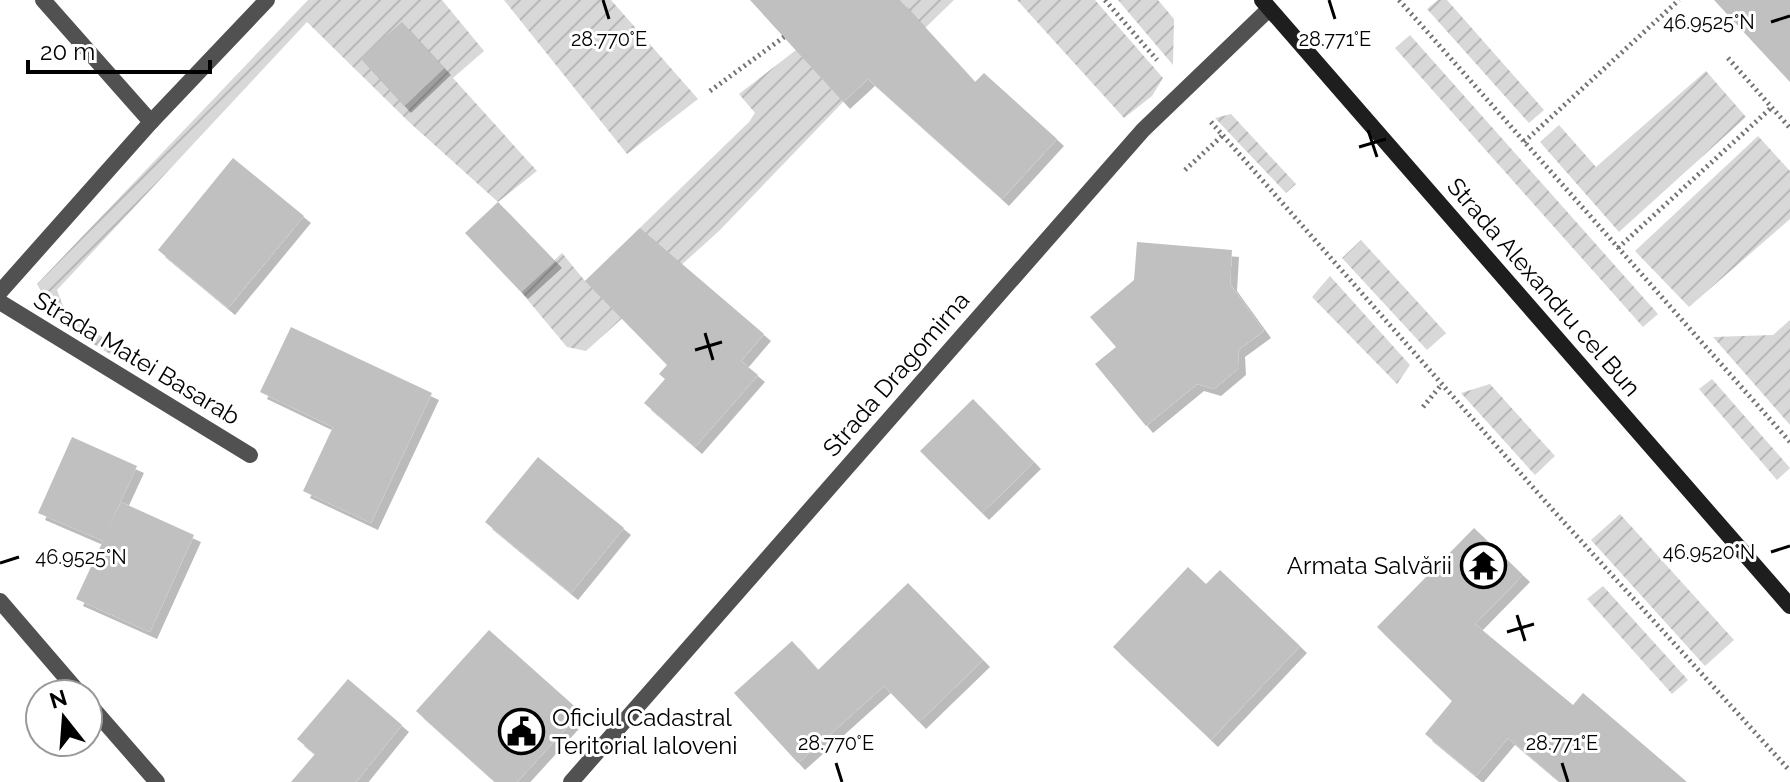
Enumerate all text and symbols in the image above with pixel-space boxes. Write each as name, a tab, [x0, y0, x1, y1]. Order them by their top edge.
text: 46.9525°N	[1663, 10, 1755, 34]
scale bar	[28, 24, 210, 74]
text: 28.770°E	[571, 27, 647, 51]
text: 28.771°E	[1299, 27, 1371, 51]
text: 20 m	[40, 37, 95, 66]
street label: Strada Alexandru cel Bun	[1441, 172, 1647, 402]
street label: Strada Matei Basarab	[29, 285, 245, 431]
street label: Strada Dragomirna	[817, 286, 975, 462]
text: 46.9520°N	[1663, 540, 1755, 564]
temple icon: Armata Salvării	[1459, 541, 1507, 589]
text: 46.9525°N	[35, 545, 127, 569]
place label: Armata Salvării	[1287, 551, 1452, 580]
north arrow	[24, 678, 104, 758]
text: N	[46, 684, 70, 714]
place label: Oficiul Cadastral Teritorial Ialoveni	[552, 703, 737, 760]
public building icon: Oficiul Cadastral Teritorial Ialoveni	[497, 707, 545, 755]
text: 28.770°E	[798, 731, 874, 755]
text: 28.771°E	[1526, 731, 1598, 755]

